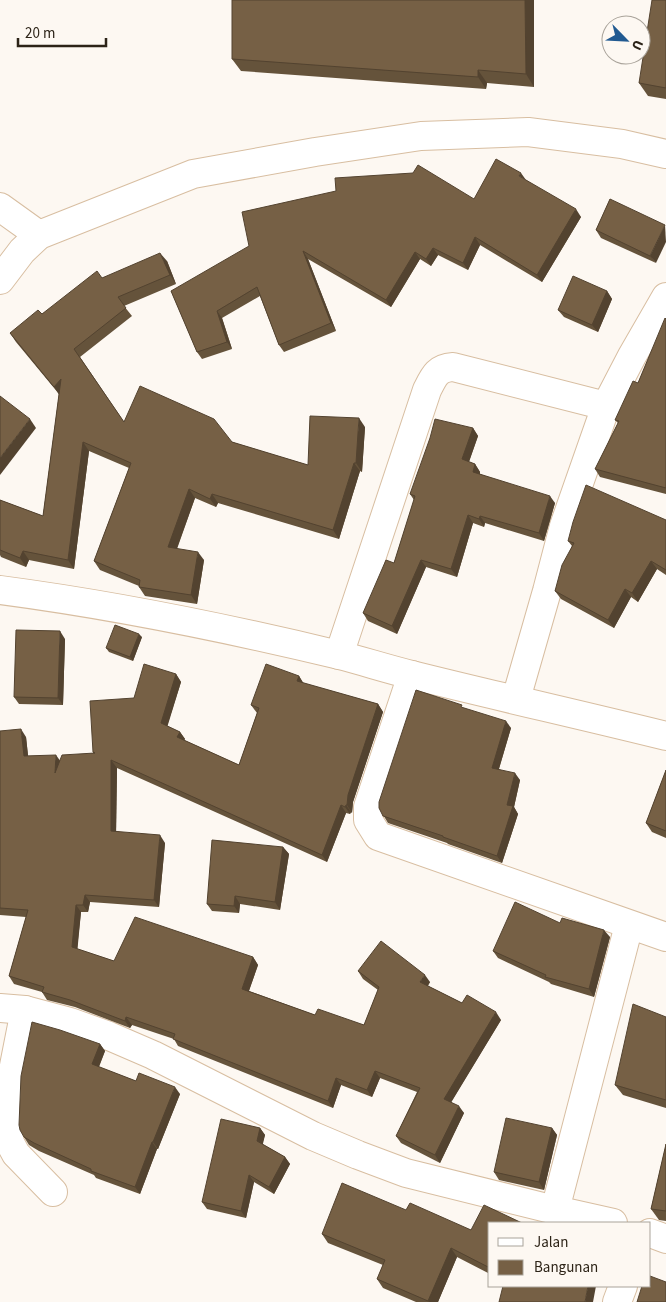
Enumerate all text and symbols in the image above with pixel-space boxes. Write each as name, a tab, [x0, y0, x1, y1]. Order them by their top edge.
scale bar	[18, 15, 105, 47]
north arrow	[601, 15, 651, 65]
text: 20 m	[25, 23, 55, 44]
text: U	[626, 37, 648, 53]
legend	[488, 1222, 651, 1287]
text: Jalan	[534, 1232, 568, 1253]
text: Bangunan	[534, 1257, 598, 1278]

